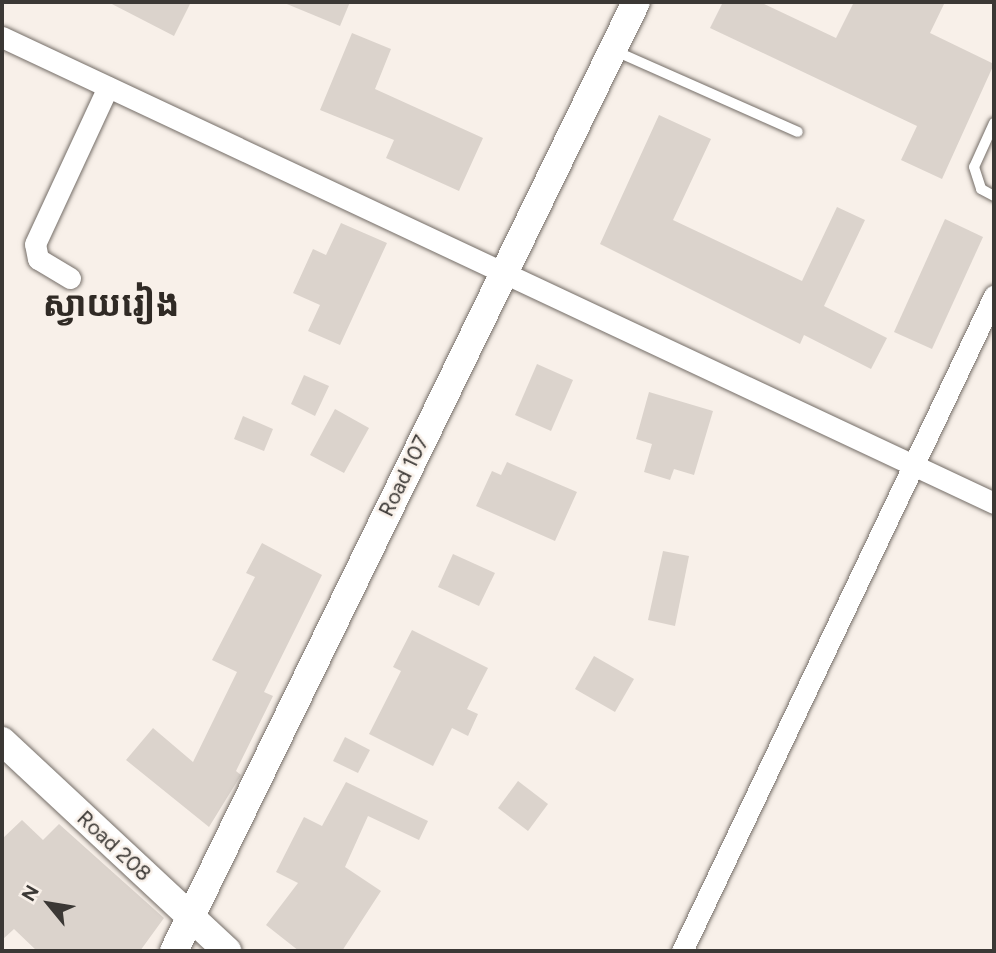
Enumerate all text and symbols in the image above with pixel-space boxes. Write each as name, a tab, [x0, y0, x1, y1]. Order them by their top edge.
district label: ស្វាយរៀង	[43, 283, 179, 325]
street label: Road 107	[374, 431, 434, 521]
street label: Road 208	[72, 806, 156, 886]
north arrow	[14, 869, 84, 939]
text: N	[17, 881, 44, 905]

